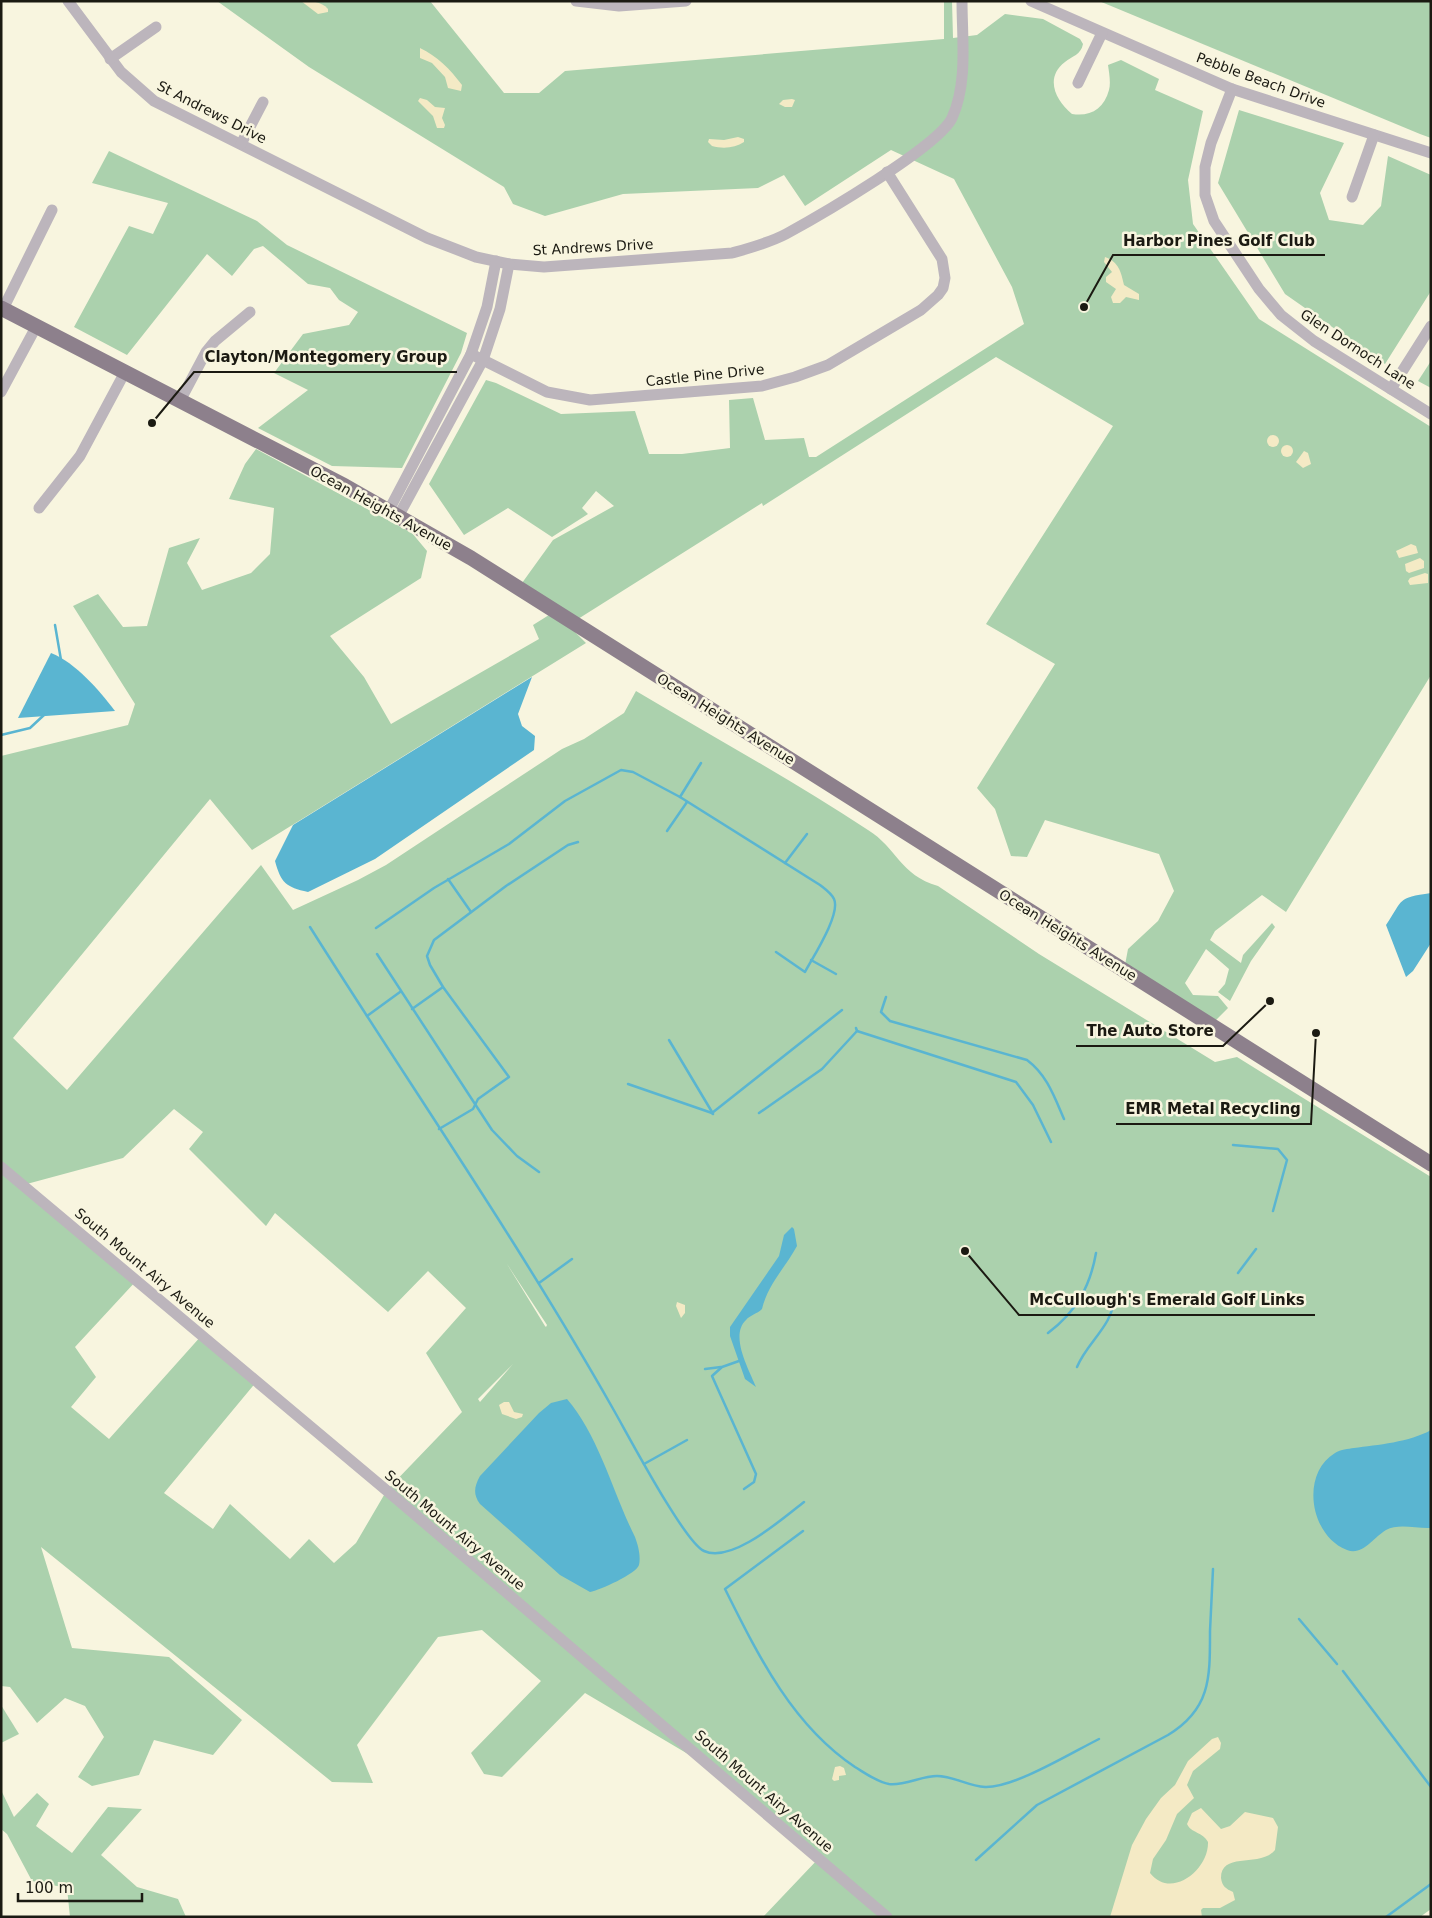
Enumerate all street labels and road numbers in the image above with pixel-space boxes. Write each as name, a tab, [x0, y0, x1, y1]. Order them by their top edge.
street label: Pebble Beach Drive	[1194, 49, 1328, 111]
street label: St Andrews Drive	[155, 77, 269, 147]
street label: St Andrews Drive	[532, 236, 654, 258]
street label: Glen Dornoch Lane	[1298, 306, 1418, 392]
street label: Castle Pine Drive	[645, 361, 765, 389]
street label: Ocean Heights Avenue	[307, 462, 455, 554]
street label: Ocean Heights Avenue	[654, 670, 798, 768]
street label: Ocean Heights Avenue	[996, 886, 1140, 984]
street label: South Mount Airy Avenue	[72, 1205, 218, 1331]
street label: South Mount Airy Avenue	[382, 1467, 528, 1593]
street label: South Mount Airy Avenue	[692, 1727, 836, 1855]

